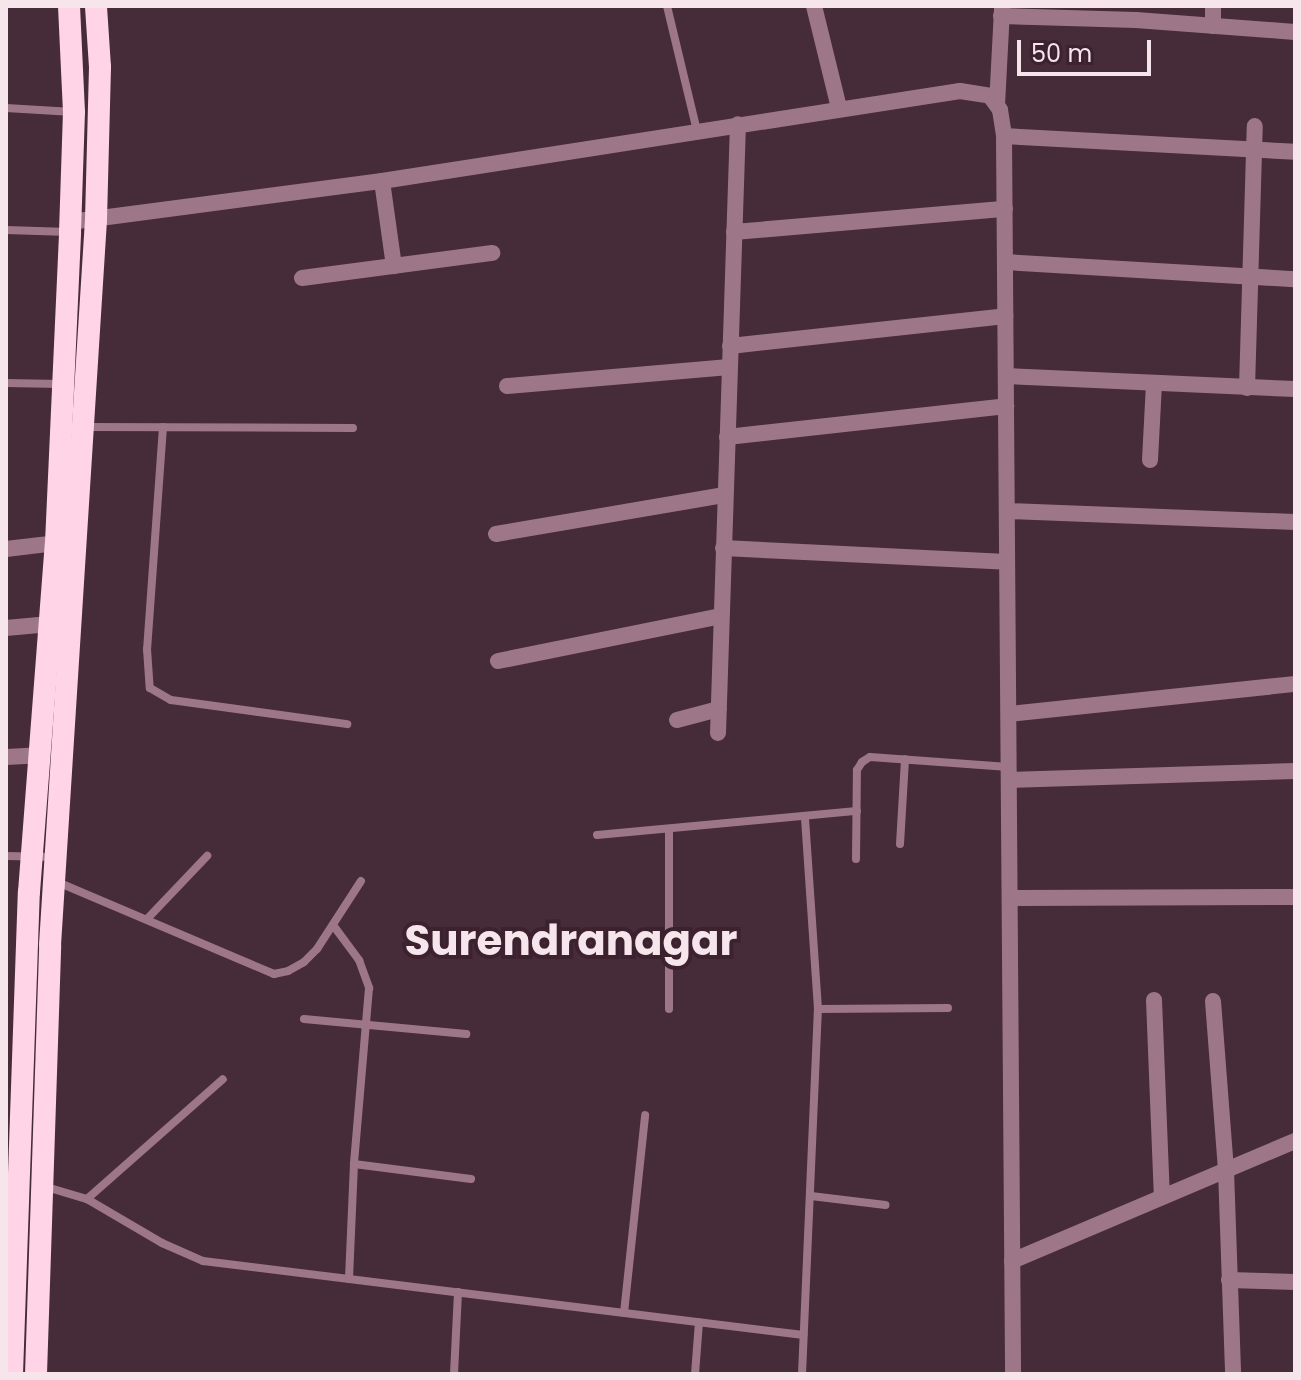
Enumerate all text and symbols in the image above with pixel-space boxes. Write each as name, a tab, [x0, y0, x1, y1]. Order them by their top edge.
scale bar	[1021, 24, 1155, 74]
text: 50 m	[1031, 37, 1092, 70]
district label: Surendranagar	[404, 916, 738, 966]

